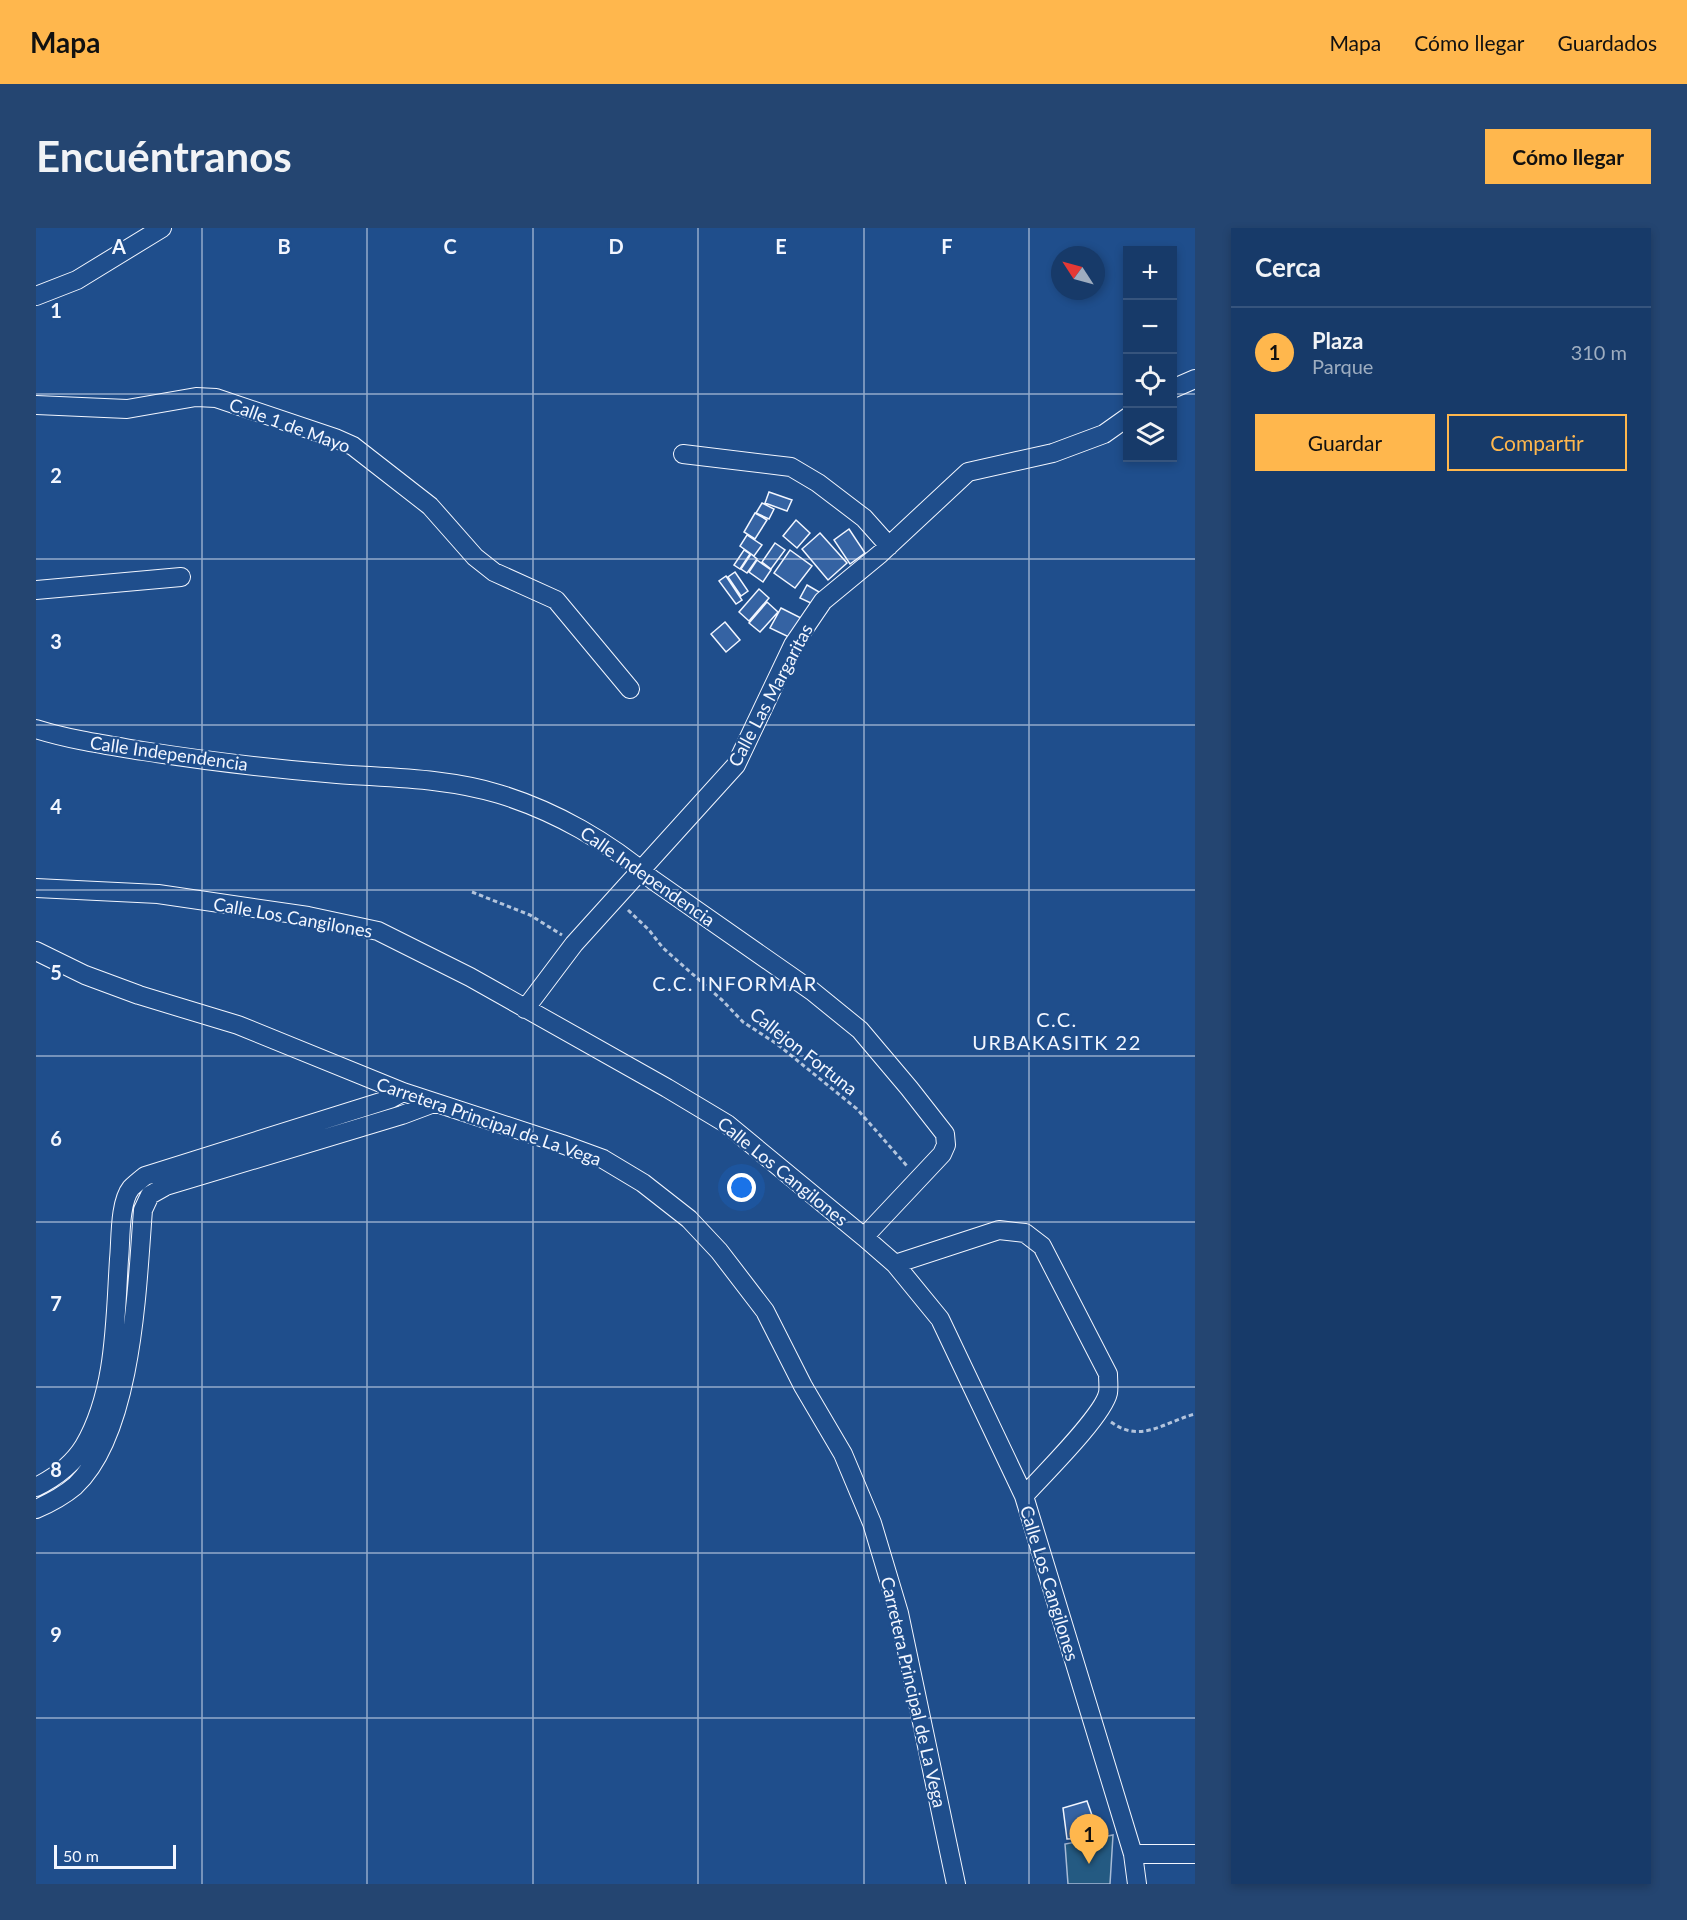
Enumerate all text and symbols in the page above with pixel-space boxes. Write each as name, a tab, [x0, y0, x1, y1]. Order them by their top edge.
text: Mapa	[30, 25, 100, 59]
text: Mapa	[1329, 30, 1381, 55]
text: Cómo llegar	[1414, 30, 1525, 55]
text: Guardados	[1558, 30, 1657, 55]
button: Cómo llegar	[1485, 129, 1651, 184]
text: Encuéntranos	[36, 131, 292, 181]
text: A	[111, 234, 126, 258]
text: B	[277, 234, 291, 258]
text: C	[443, 234, 457, 258]
text: D	[608, 234, 624, 258]
text: E	[775, 234, 787, 258]
text: F	[941, 234, 953, 258]
north arrow	[1051, 246, 1105, 300]
map controls	[1123, 246, 1177, 462]
button: +	[1123, 246, 1177, 300]
text: Cerca	[1255, 251, 1321, 283]
text: 1	[50, 298, 62, 322]
button: −	[1123, 300, 1177, 354]
text: Plaza	[1312, 327, 1364, 354]
text: 1	[1269, 340, 1280, 364]
text: 310 m	[1571, 340, 1627, 364]
button: locate	[1123, 354, 1177, 408]
text: Parque	[1312, 354, 1373, 378]
street label: Calle 1 de Mayo	[226, 393, 354, 457]
button: layers	[1123, 408, 1177, 462]
button: Guardar	[1255, 414, 1435, 471]
button: Compartir	[1447, 414, 1627, 471]
text: 2	[50, 463, 62, 487]
street label: Calle Las Margaritas	[723, 620, 817, 770]
text: 3	[50, 629, 62, 653]
street label: Calle Independencia	[89, 731, 249, 775]
text: 4	[50, 794, 62, 818]
street label: Calle Independencia	[576, 821, 720, 931]
street label: Calle Los Cangilones	[212, 892, 375, 942]
text: 5	[50, 960, 62, 984]
district label: C.C. INFORMAR	[652, 971, 818, 995]
street label: Callejon Fortuna	[746, 1002, 862, 1100]
district label: C.C. URBAKASITK 22	[972, 1007, 1142, 1054]
street label: Carretera Principal de La Vega	[374, 1072, 604, 1170]
street label: Calle Los Cangilones	[713, 1112, 853, 1230]
text: 6	[50, 1126, 62, 1150]
your location	[727, 1173, 756, 1202]
text: 7	[50, 1291, 62, 1315]
text: 8	[50, 1457, 62, 1481]
street label: Calle Los Cangilones	[1016, 1503, 1084, 1664]
street label: Carretera Principal de La Vega	[877, 1574, 951, 1810]
text: 9	[50, 1622, 62, 1646]
pin: 1	[1070, 1814, 1108, 1864]
scale bar	[54, 1842, 176, 1870]
text: 50 m	[63, 1846, 99, 1865]

